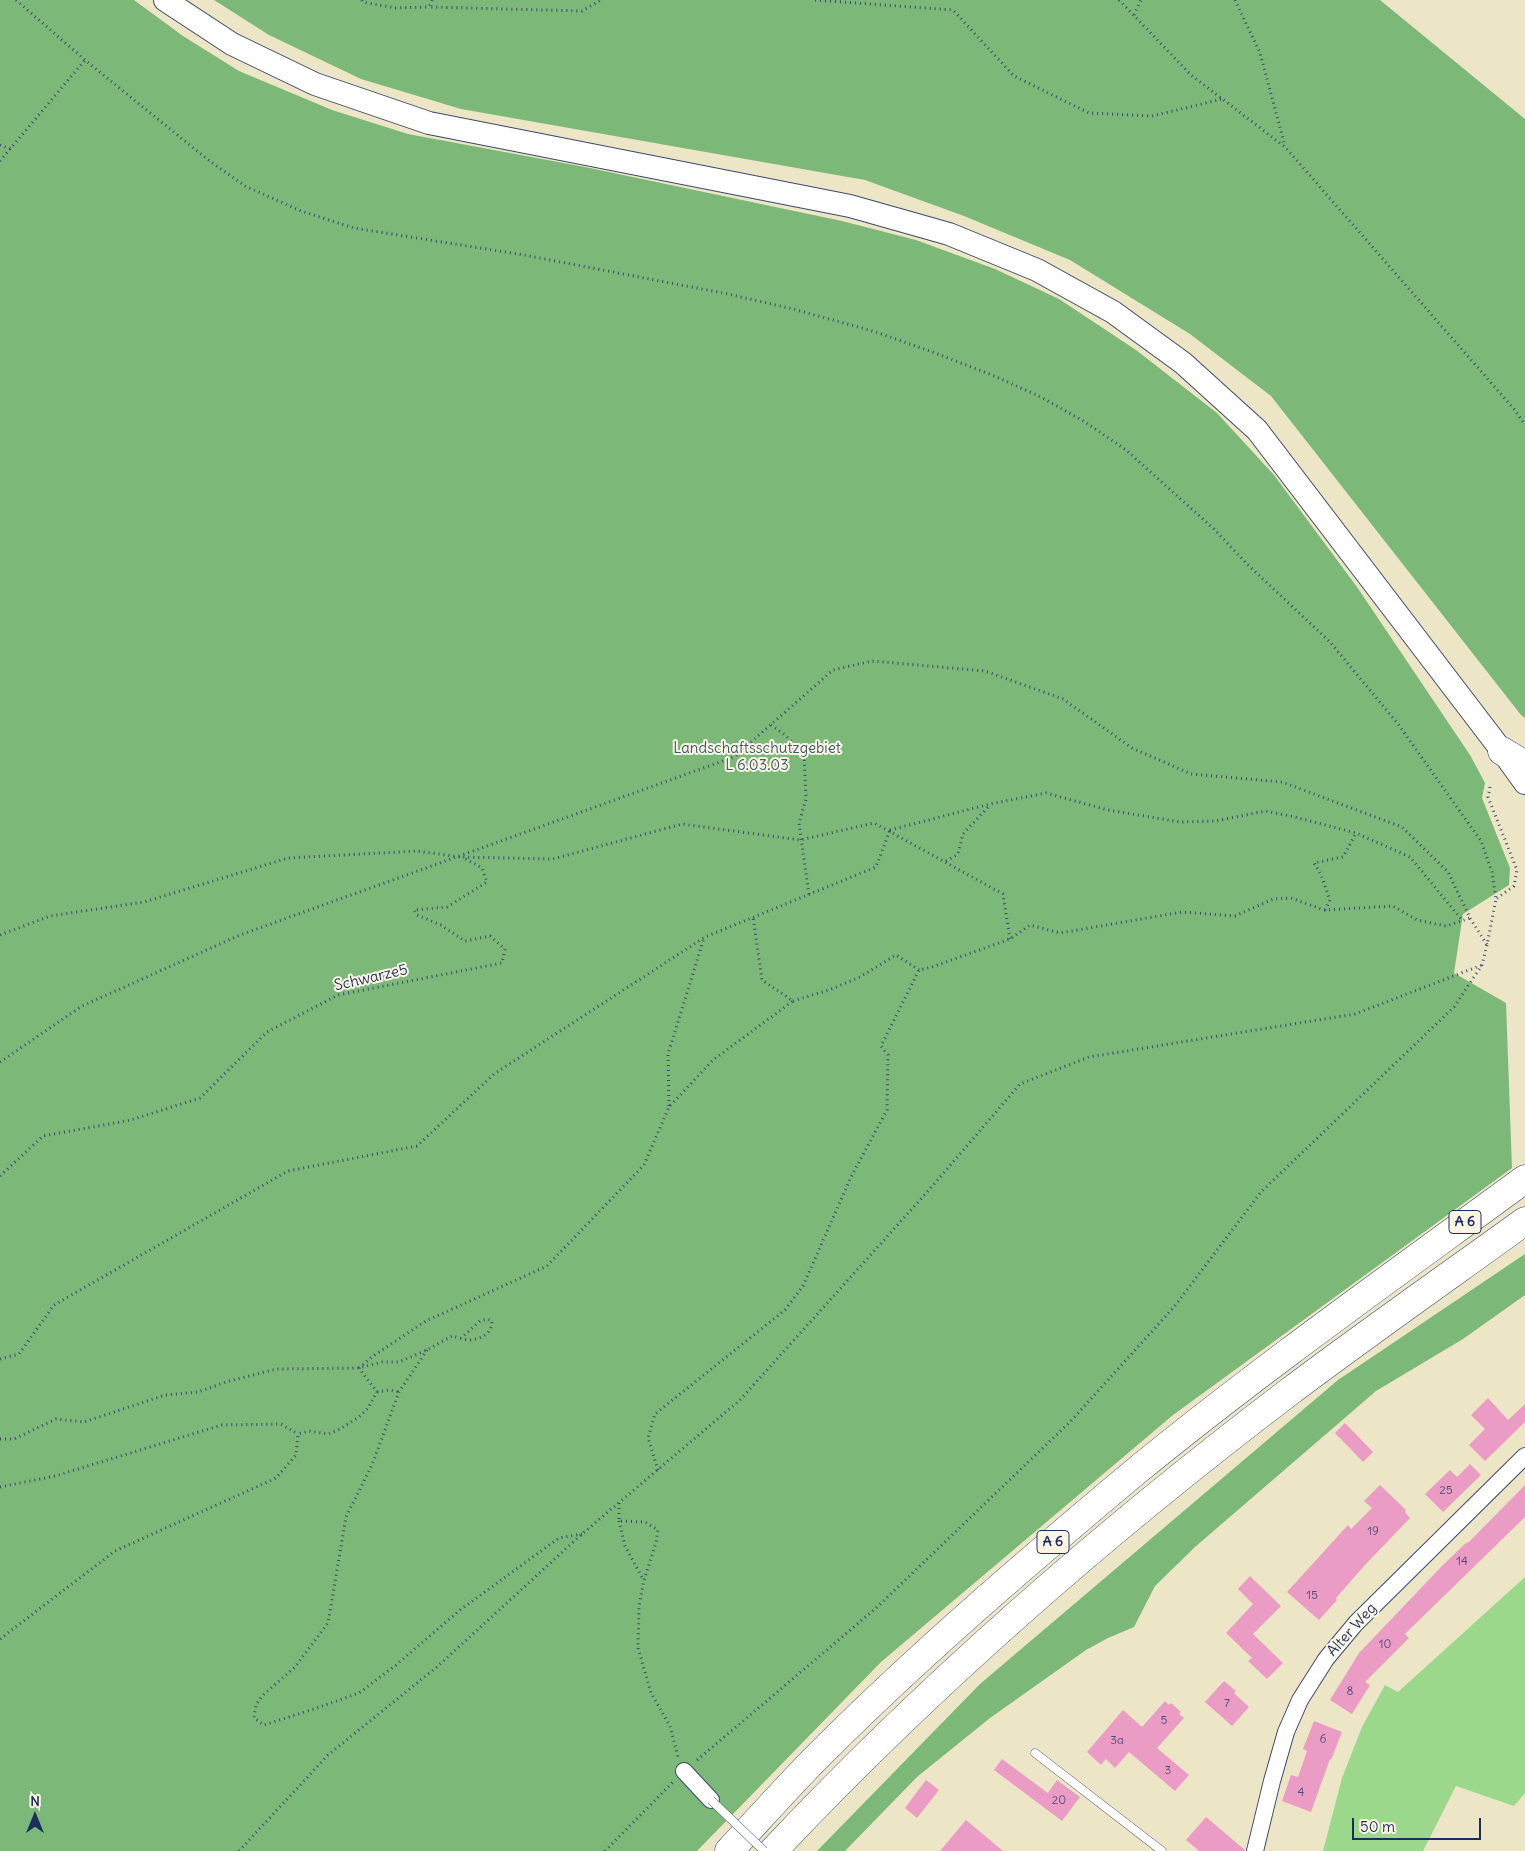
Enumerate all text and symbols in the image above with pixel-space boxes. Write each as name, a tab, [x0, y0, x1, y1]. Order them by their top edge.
park label: Landschaftsschutzgebiet L 6.03.03	[673, 740, 841, 775]
street label: Schwarze5	[333, 961, 409, 995]
road number: A 6	[1449, 1210, 1481, 1234]
house number: 25	[1439, 1484, 1453, 1498]
house number: 19	[1367, 1525, 1379, 1539]
road number: A 6	[1037, 1530, 1069, 1554]
house number: 14	[1456, 1555, 1468, 1569]
house number: 15	[1306, 1589, 1318, 1603]
street label: Alter Weg	[1324, 1600, 1380, 1660]
house number: 10	[1379, 1638, 1391, 1652]
house number: 8	[1347, 1685, 1353, 1699]
house number: 7	[1224, 1697, 1230, 1711]
house number: 5	[1161, 1714, 1167, 1728]
house number: 6	[1320, 1733, 1326, 1747]
house number: 3a	[1110, 1734, 1124, 1748]
house number: 3	[1165, 1764, 1171, 1778]
house number: 4	[1298, 1786, 1304, 1800]
north arrow	[10, 1791, 60, 1841]
text: N	[30, 1792, 40, 1810]
house number: 20	[1052, 1794, 1066, 1808]
scale bar	[1355, 1808, 1484, 1840]
text: 50 m	[1360, 1817, 1395, 1836]

